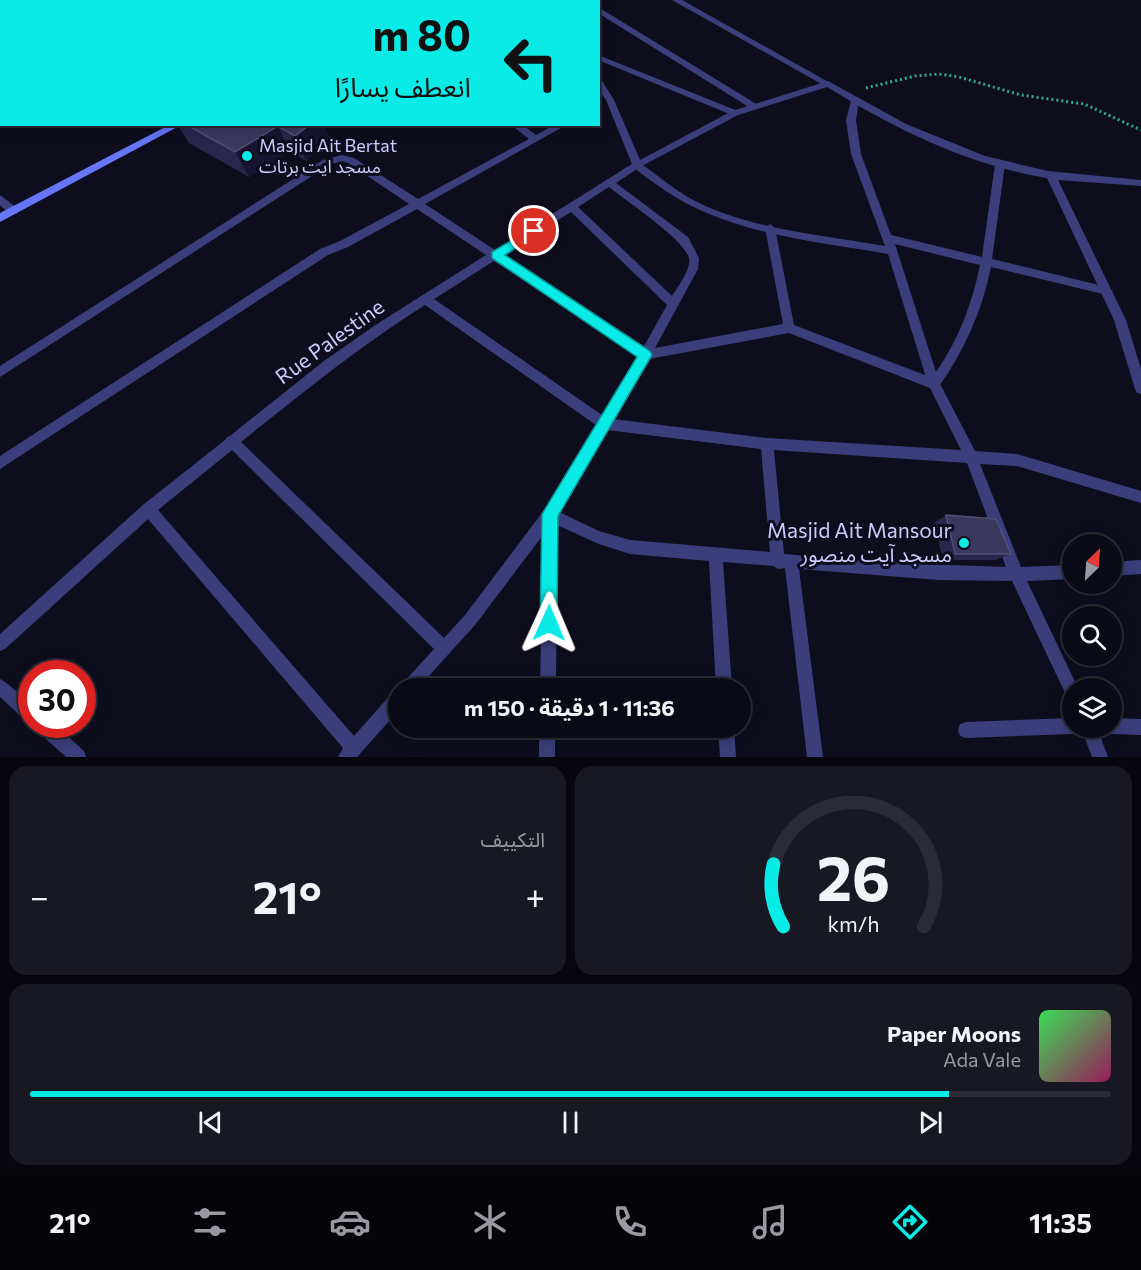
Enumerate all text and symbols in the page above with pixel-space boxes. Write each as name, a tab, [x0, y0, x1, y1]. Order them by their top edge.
text: 80 m	[372, 8, 471, 60]
icon: left	[492, 24, 570, 102]
text: انعطف يسارًا	[335, 70, 471, 103]
place label: Masjid Ait Bertat مسجد ايت برتات	[259, 134, 397, 178]
marker: Masjid Ait Bertat مسجد ايت برتات	[240, 149, 254, 163]
pin	[508, 205, 559, 256]
icon: arrive	[517, 214, 550, 247]
street label: Rue Palestine	[270, 293, 388, 389]
place label: Masjid Ait Mansour مسجد آيت منصور	[767, 517, 952, 567]
north arrow	[1062, 534, 1122, 594]
map controls	[1062, 534, 1122, 738]
marker: Masjid Ait Mansour مسجد آيت منصور	[957, 536, 971, 550]
position arrow	[517, 591, 581, 655]
button: search	[1062, 606, 1122, 666]
speed limit sign: 30	[18, 660, 96, 738]
button: layers	[1062, 678, 1122, 738]
text: 11:36 · 1 دقيقة · 150 m	[464, 694, 675, 721]
text: التكييف	[481, 827, 545, 851]
text: 26	[817, 838, 890, 914]
text: 21°	[253, 868, 322, 923]
text: −	[30, 875, 49, 916]
text: +	[526, 875, 545, 916]
text: km/h	[827, 911, 880, 937]
text: Paper Moons	[887, 1020, 1021, 1047]
text: Ada Vale	[943, 1047, 1021, 1071]
icon: previous	[194, 1106, 227, 1139]
icon: pause	[554, 1106, 587, 1139]
icon: next	[914, 1106, 947, 1139]
icon: filters	[189, 1201, 231, 1243]
icon: car	[329, 1201, 371, 1243]
icon: climate	[469, 1201, 511, 1243]
icon: phone	[609, 1201, 651, 1243]
icon: music	[749, 1201, 791, 1243]
icon: directions	[889, 1201, 931, 1243]
text: 21°	[49, 1206, 90, 1239]
text: 11:35	[1029, 1206, 1092, 1239]

